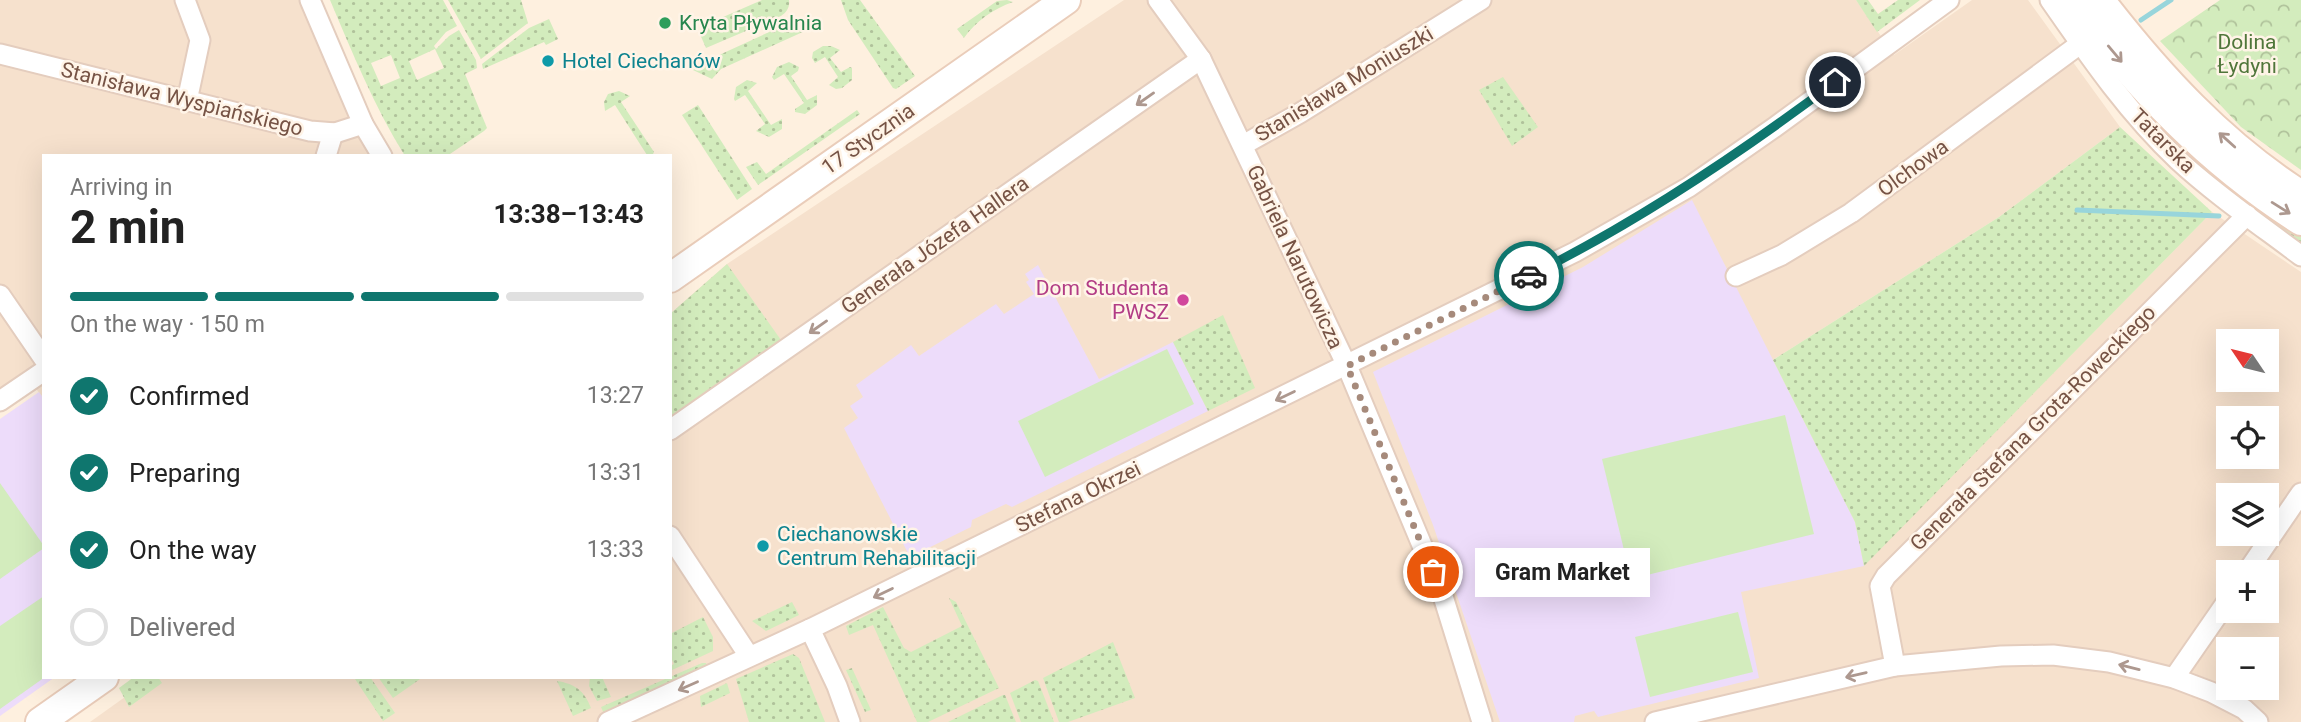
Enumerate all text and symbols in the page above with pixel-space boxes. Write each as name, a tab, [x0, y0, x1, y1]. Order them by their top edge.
place label: Kryta Pływalnia	[679, 11, 822, 35]
marker: Kryta Pływalnia	[657, 15, 673, 31]
street label: Stanisława Moniuszki	[1251, 21, 1437, 147]
park label: Dolina Łydyni	[2217, 30, 2277, 78]
one-way arrow	[2107, 45, 2123, 63]
place label: Hotel Ciechanów	[562, 49, 721, 73]
pin	[1805, 52, 1865, 112]
marker: Hotel Ciechanów	[540, 53, 556, 69]
street label: Stanisława Wyspiańskiego	[58, 57, 306, 141]
icon: home	[1816, 63, 1854, 101]
one-way arrow	[1136, 91, 1155, 106]
street label: 17 Stycznia	[817, 98, 919, 180]
street label: Tatarska	[2126, 104, 2200, 178]
one-way arrow	[2219, 131, 2236, 148]
street label: Olchowa	[1873, 134, 1953, 202]
street label: Gabriela Narutowicza	[1242, 161, 1348, 353]
street label: Generała Józefa Hallera	[837, 171, 1033, 319]
text: Arriving in	[70, 174, 173, 201]
text: 13:38–13:43	[494, 199, 644, 229]
text: 2 min	[70, 200, 186, 254]
one-way arrow	[2271, 201, 2290, 216]
courier	[1494, 241, 1564, 311]
icon: car	[1510, 257, 1548, 295]
place label: Dom Studenta PWSZ	[1036, 276, 1169, 324]
marker: Dom Studenta PWSZ	[1175, 292, 1191, 308]
street label: Generała Stefana Grota-Roweckiego	[1905, 300, 2161, 556]
text: On the way · 150 m	[70, 311, 265, 338]
one-way arrow	[809, 320, 828, 334]
north arrow	[2216, 329, 2278, 392]
map controls	[2216, 329, 2279, 700]
icon: check	[70, 377, 108, 415]
text: Confirmed	[129, 381, 250, 411]
text: 13:27	[587, 382, 644, 409]
one-way arrow	[1275, 389, 1296, 403]
button: locate	[2216, 406, 2279, 469]
icon: check	[70, 454, 108, 492]
street label: Stefana Okrzei	[1012, 456, 1144, 538]
text: Preparing	[129, 458, 241, 488]
text: 13:31	[587, 459, 644, 486]
button: layers	[2216, 483, 2279, 546]
place label: Ciechanowskie Centrum Rehabilitacji	[777, 522, 976, 570]
icon: check	[70, 531, 108, 569]
text: On the way	[129, 535, 257, 565]
text: 13:33	[587, 536, 644, 563]
marker: Ciechanowskie Centrum Rehabilitacji	[755, 538, 771, 554]
pin	[1403, 542, 1463, 602]
callout: Gram Market	[1475, 548, 1650, 596]
icon: bag	[1414, 553, 1452, 591]
text: Gram Market	[1495, 559, 1630, 586]
button: +	[2216, 560, 2279, 623]
one-way arrow	[873, 586, 894, 600]
text: Delivered	[129, 612, 236, 642]
button: −	[2216, 637, 2279, 700]
one-way arrow	[2119, 660, 2141, 673]
one-way arrow	[1845, 670, 1867, 683]
one-way arrow	[677, 680, 699, 693]

